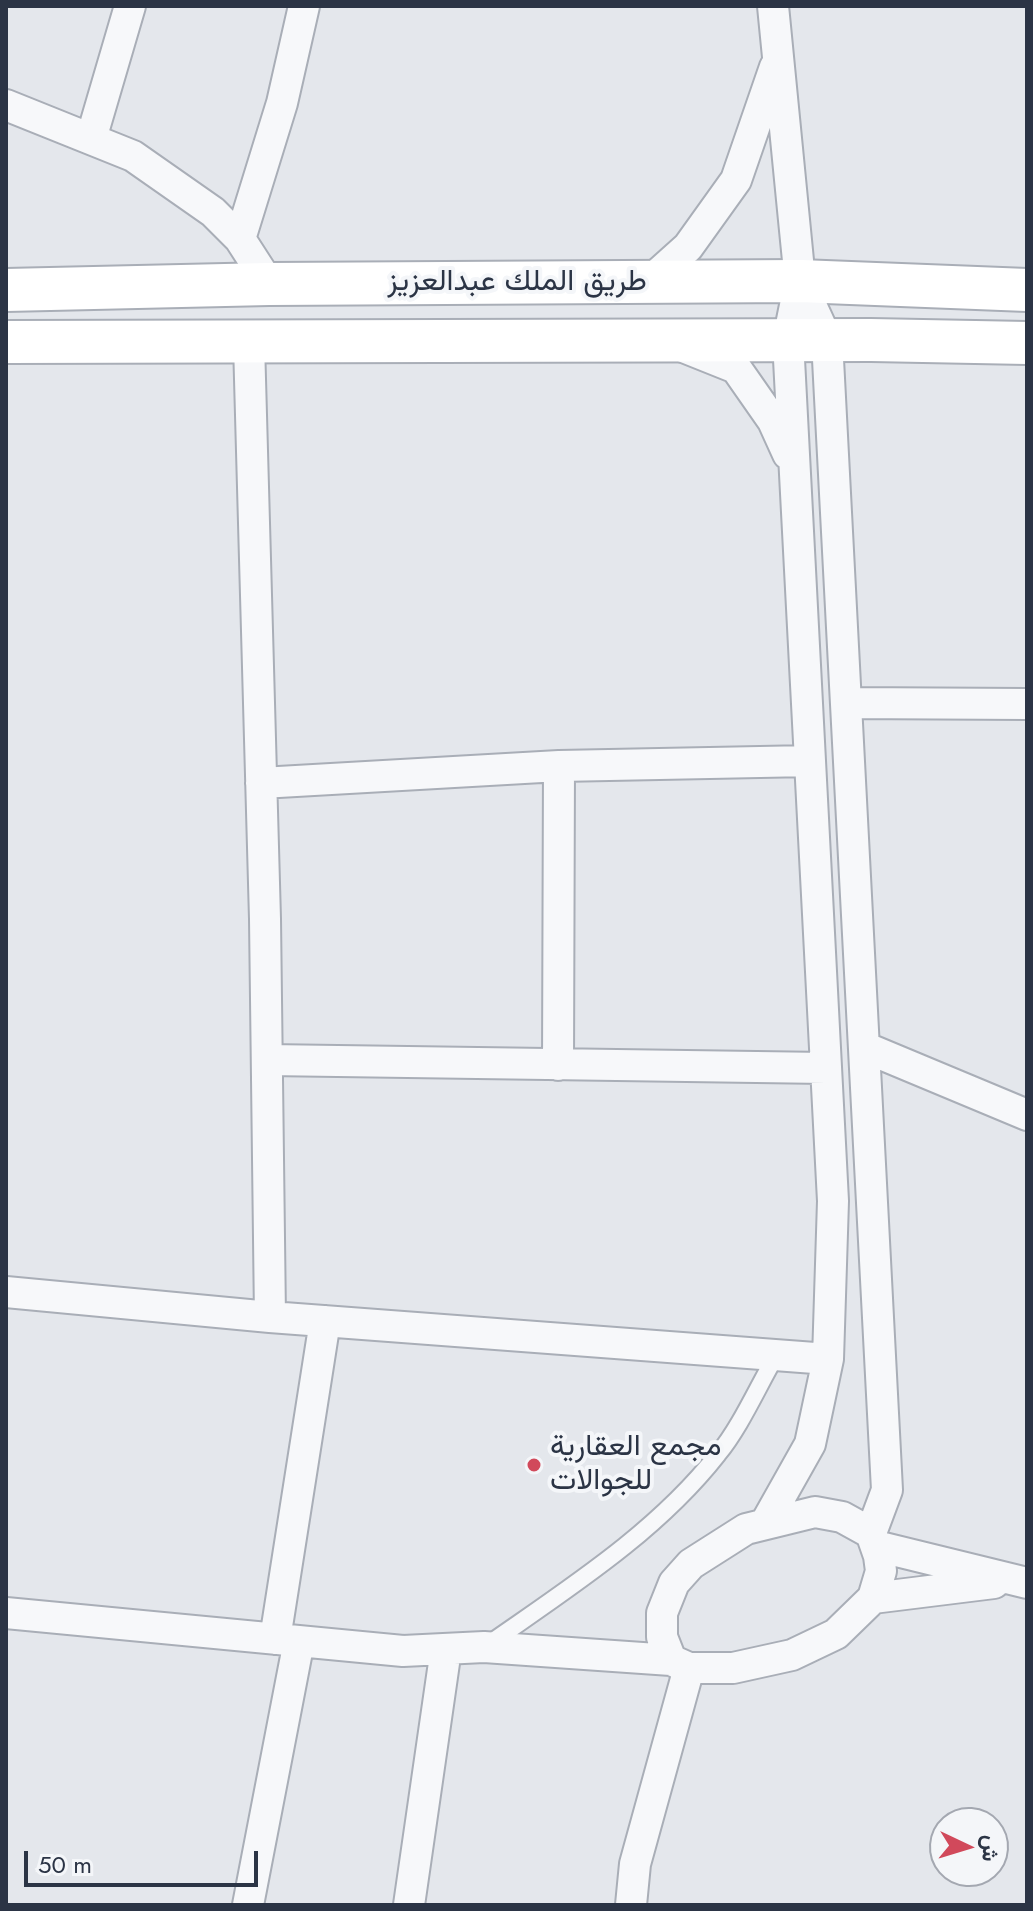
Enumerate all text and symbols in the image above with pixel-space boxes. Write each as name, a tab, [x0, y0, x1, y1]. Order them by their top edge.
street label: طريق الملك عبدالعزيز	[387, 265, 647, 301]
place label: مجمع العقارية للجوالات	[550, 1430, 721, 1500]
marker: مجمع العقارية للجوالات	[525, 1456, 543, 1474]
north arrow	[929, 1807, 1009, 1887]
text: ش	[974, 1834, 1008, 1863]
scale bar	[28, 1835, 262, 1885]
text: 50 m	[38, 1847, 92, 1882]

